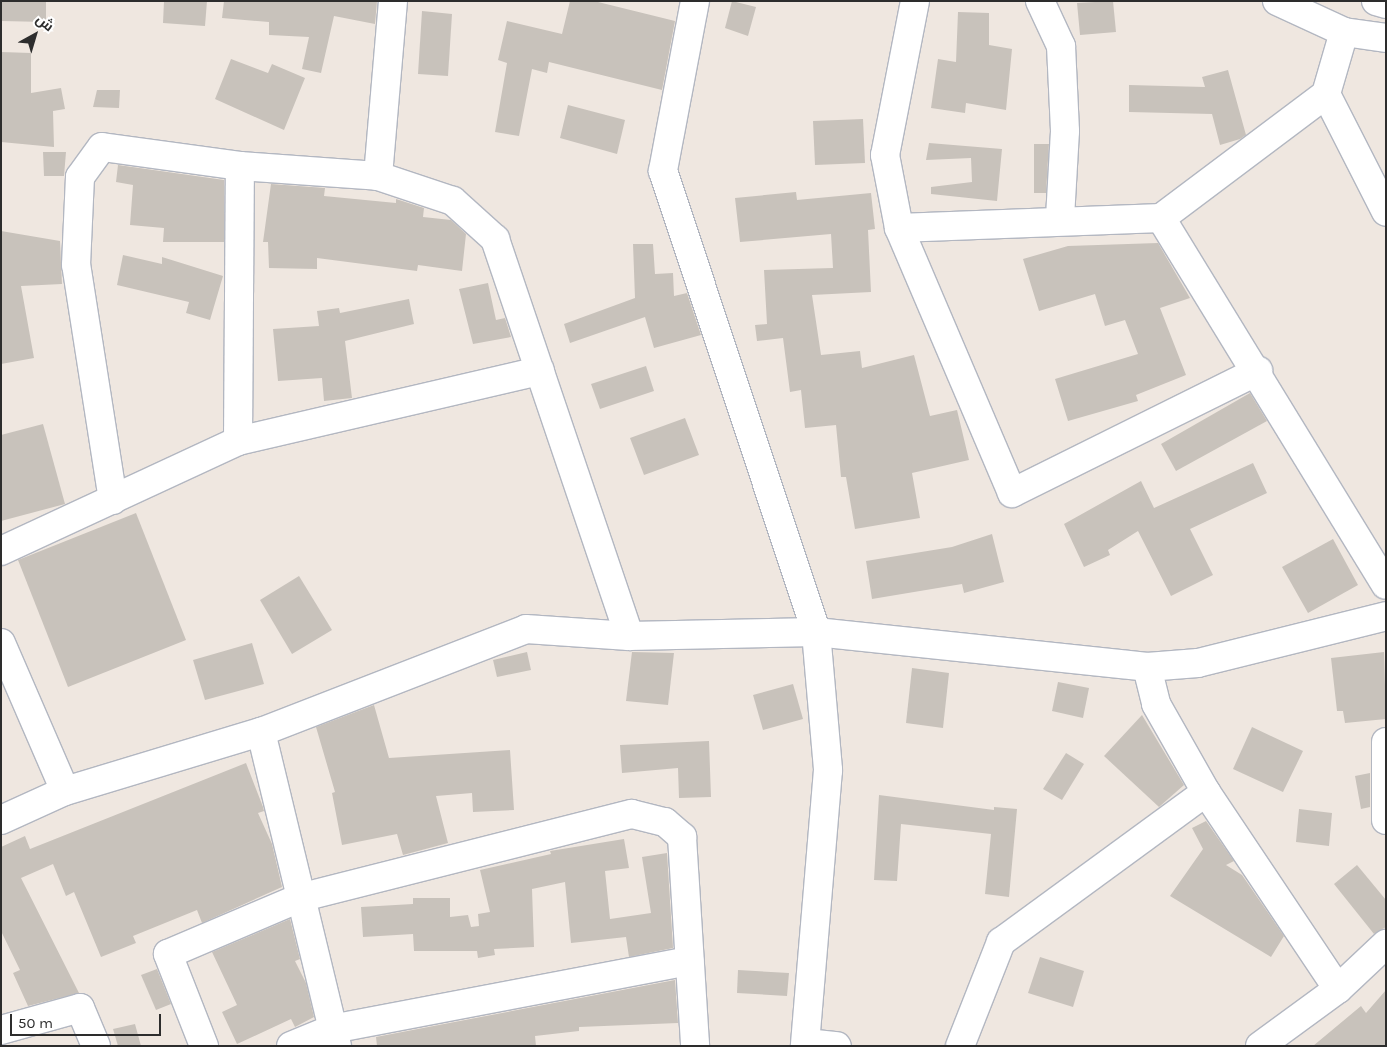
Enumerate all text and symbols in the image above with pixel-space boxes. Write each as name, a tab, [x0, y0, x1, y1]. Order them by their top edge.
north arrow	[10, 10, 60, 60]
text: ش	[32, 11, 57, 35]
scale bar	[12, 1004, 164, 1036]
text: 50 m	[18, 1014, 53, 1032]

